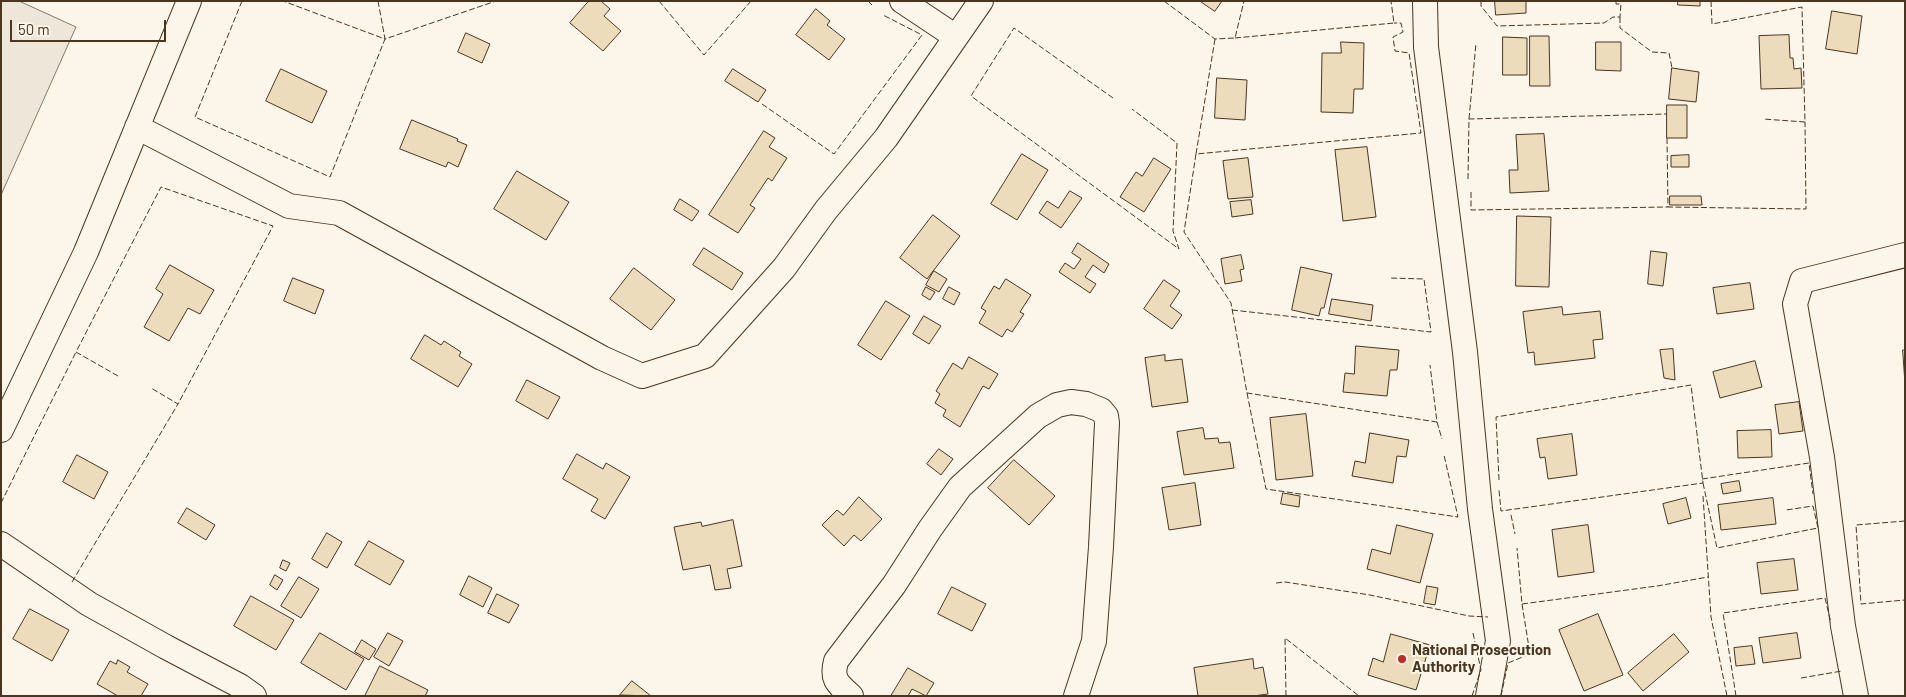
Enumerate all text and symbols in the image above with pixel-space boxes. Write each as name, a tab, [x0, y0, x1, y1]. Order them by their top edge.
scale bar	[12, 10, 169, 42]
text: 50 m	[18, 20, 50, 38]
place label: National Prosecution Authority	[1412, 641, 1551, 676]
marker: National Prosecution Authority	[1396, 653, 1408, 665]

